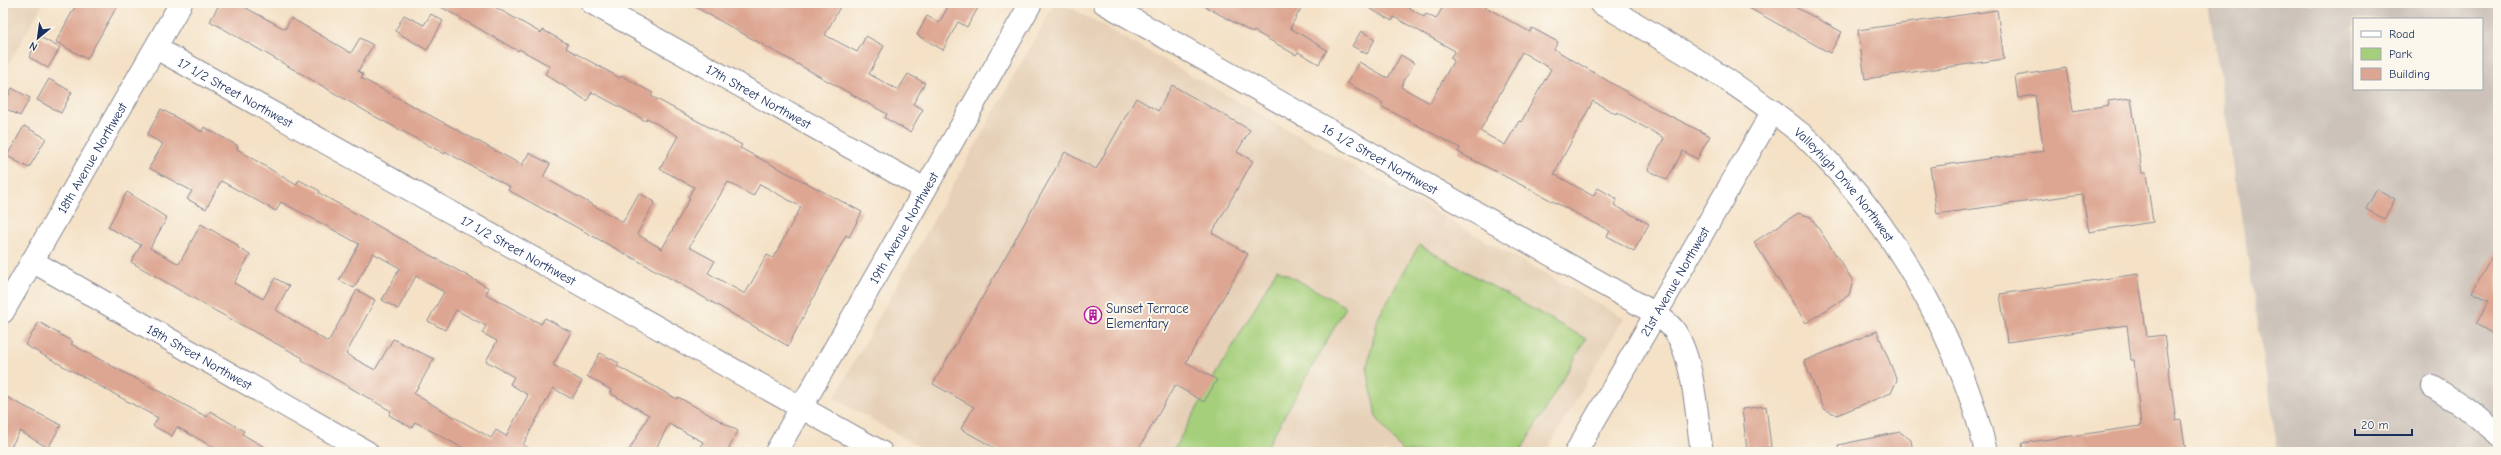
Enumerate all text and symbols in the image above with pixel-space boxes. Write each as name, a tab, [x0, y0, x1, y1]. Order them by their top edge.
north arrow	[18, 18, 58, 58]
legend	[2353, 18, 2483, 90]
text: Road	[2389, 27, 2415, 41]
text: N	[27, 39, 40, 54]
text: Park	[2389, 47, 2412, 61]
street label: 17 1/2 Street Northwest	[175, 54, 297, 131]
street label: 17th Street Northwest	[704, 61, 815, 132]
text: Building	[2389, 67, 2430, 81]
street label: 18th Avenue Northwest	[54, 99, 130, 216]
street label: 16 1/2 Street Northwest	[1320, 120, 1442, 198]
street label: Valleyhigh Drive Northwest	[1792, 124, 1898, 245]
street label: 19th Avenue Northwest	[866, 168, 942, 286]
street label: 17 1/2 Street Northwest	[458, 212, 580, 289]
street label: 21st Avenue Northwest	[1637, 223, 1713, 339]
place label: Sunset Terrace Elementary	[1106, 301, 1189, 331]
building icon: Sunset Terrace Elementary	[1083, 305, 1103, 325]
street label: 18th Street Northwest	[145, 321, 256, 393]
scale bar	[2355, 411, 2412, 437]
text: 20 m	[2361, 418, 2389, 432]

